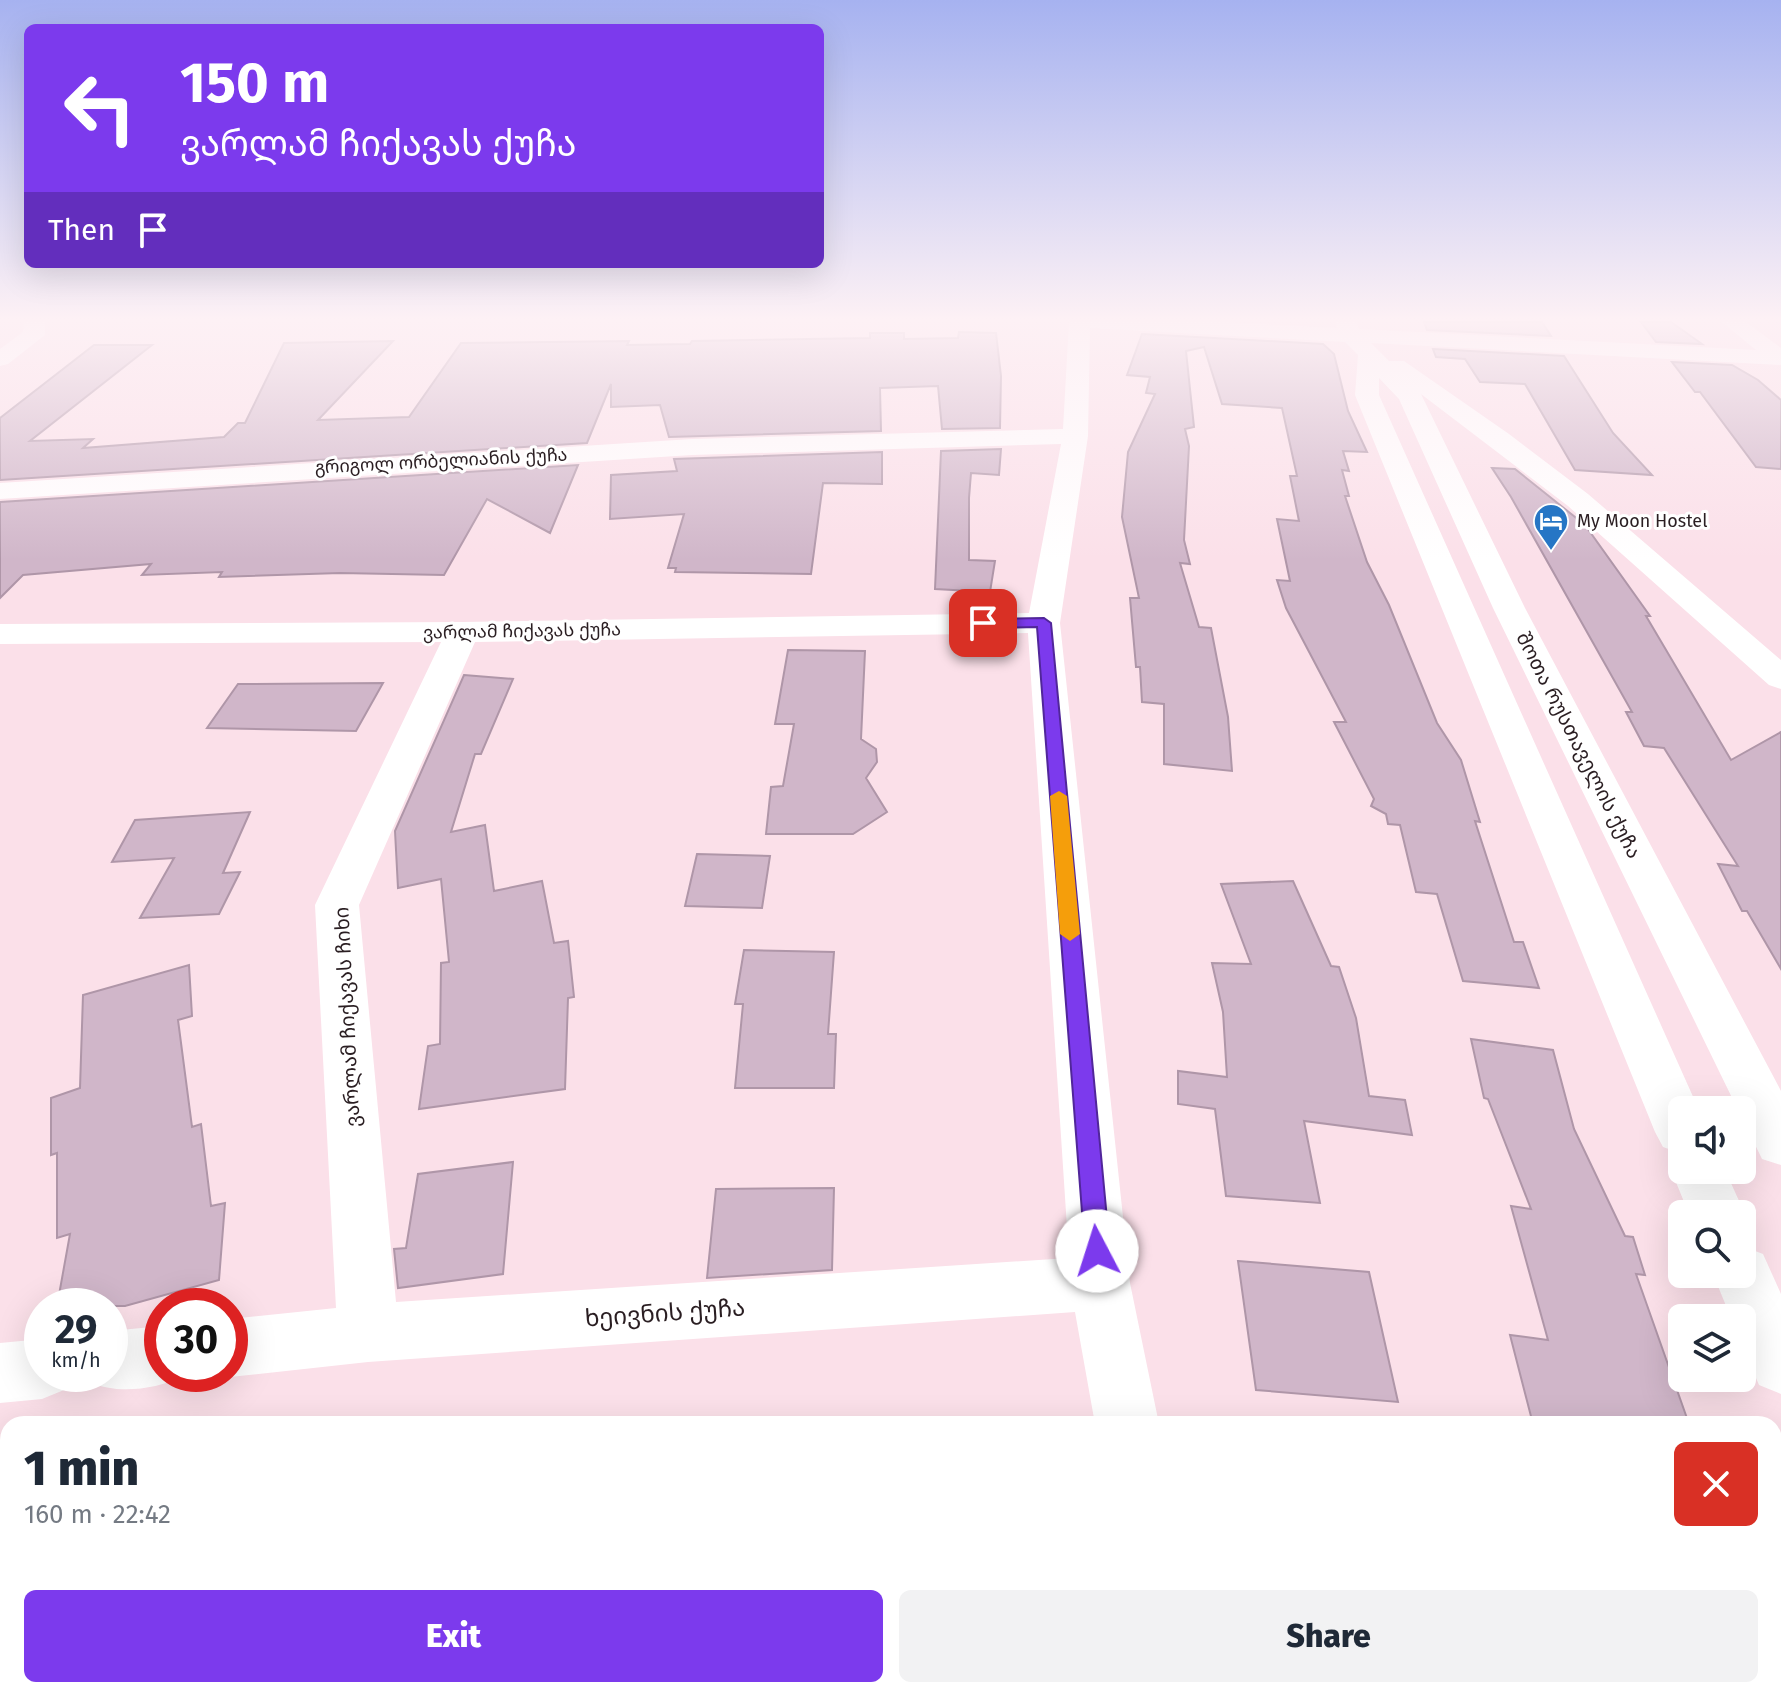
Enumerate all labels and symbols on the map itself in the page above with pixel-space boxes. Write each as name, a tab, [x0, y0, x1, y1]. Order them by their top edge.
street label: გრიგოლ ორბელიანის ქუჩა	[314, 443, 568, 479]
hotel icon: My Moon Hostel	[1532, 502, 1570, 552]
place label: My Moon Hostel	[1577, 510, 1707, 532]
pin	[949, 589, 1017, 657]
street label: ვარლამ ჩიქავას ქუჩა	[423, 618, 621, 644]
street label: შოთა რუსთაველის ქუჩა	[1510, 628, 1647, 863]
street label: ვარლამ ჩიქავას ჩიხი	[329, 906, 366, 1128]
position arrow	[1055, 1209, 1139, 1293]
speed limit sign: 30	[144, 1288, 248, 1392]
street label: ხეივნის ქუჩა	[584, 1293, 746, 1333]

